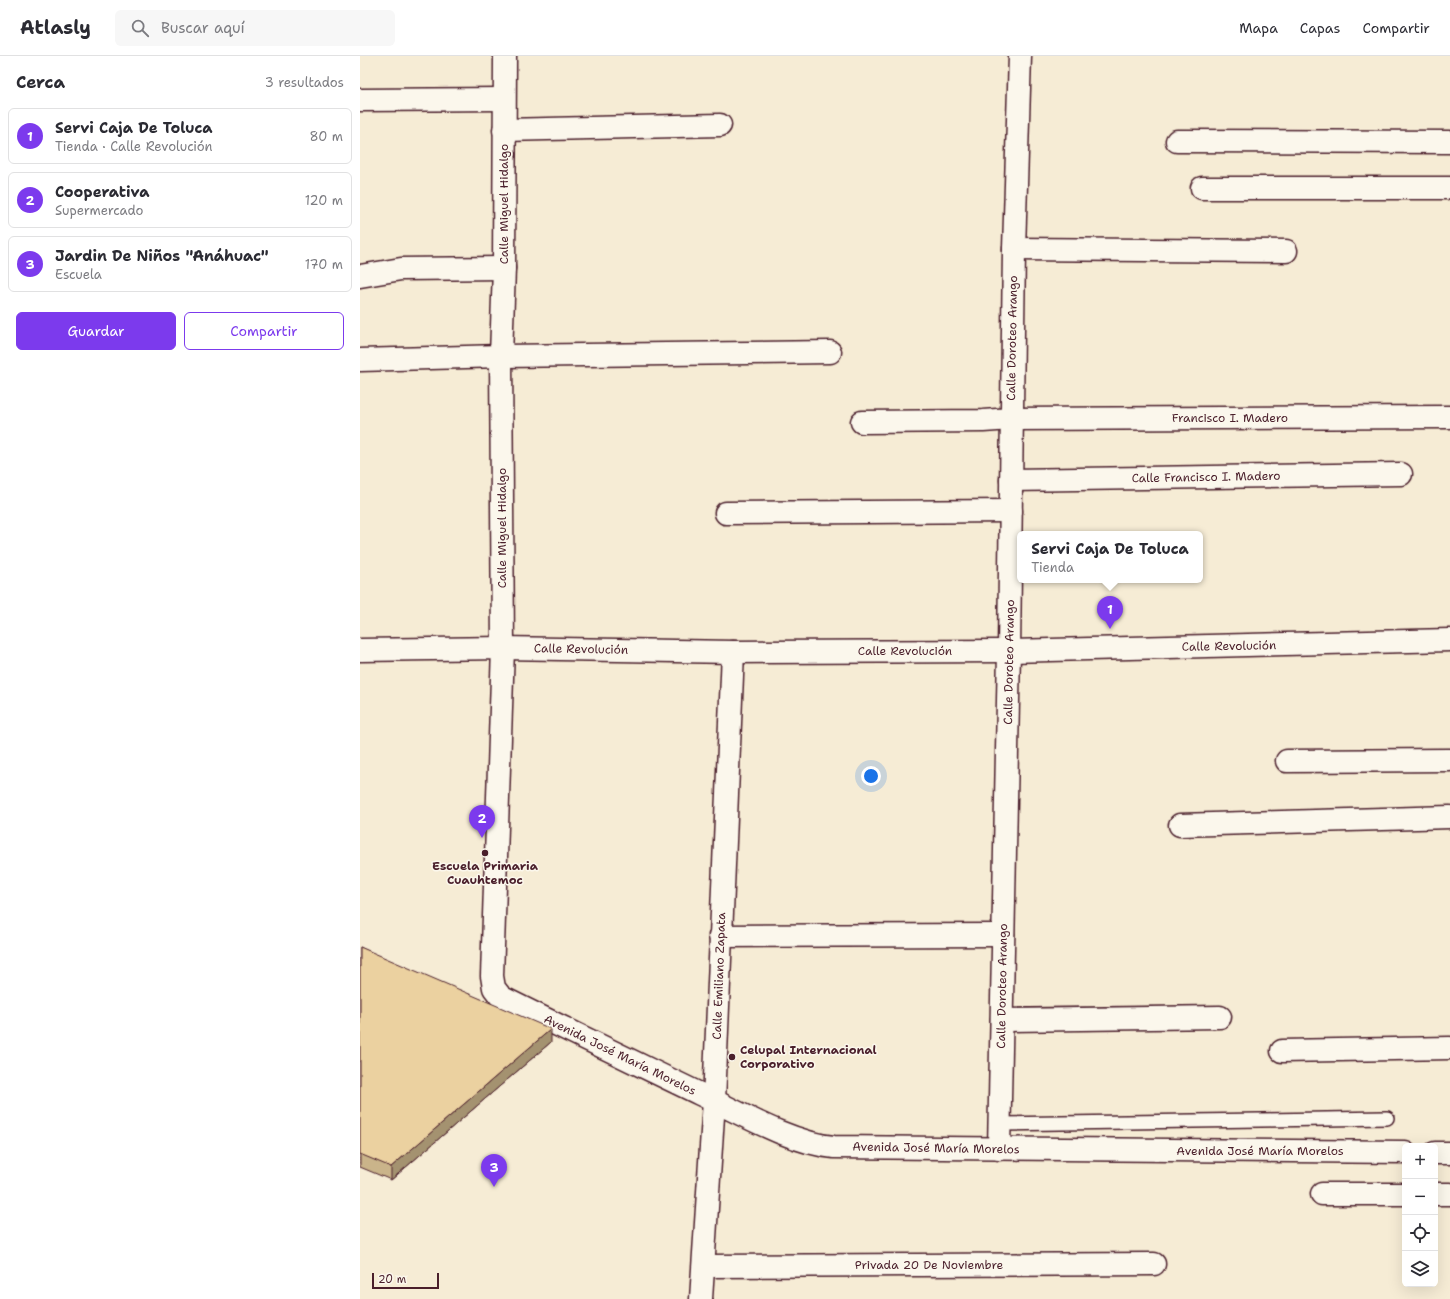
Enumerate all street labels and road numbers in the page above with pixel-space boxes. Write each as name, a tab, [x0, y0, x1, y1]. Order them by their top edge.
street label: Calle Miguel Hidalgo	[496, 144, 512, 264]
street label: Calle Doroteo Arango	[1003, 275, 1021, 401]
street label: Francisco I. Madero	[1172, 410, 1288, 426]
street label: Calle Miguel Hidalgo	[494, 468, 510, 588]
street label: Calle Francisco I. Madero	[1131, 468, 1281, 486]
street label: Calle Doroteo Arango	[1000, 599, 1018, 725]
street label: Calle Revolución	[1182, 637, 1276, 655]
street label: Calle Revolución	[534, 640, 628, 658]
street label: Calle Revolución	[858, 643, 952, 659]
street label: Calle Emiliano Zapata	[709, 912, 729, 1040]
street label: Calle Doroteo Arango	[993, 923, 1011, 1049]
street label: Avenida José María Morelos	[541, 1011, 699, 1099]
street label: Avenida José María Morelos	[852, 1139, 1020, 1157]
street label: Avenida José María Morelos	[1176, 1143, 1344, 1159]
street label: Privada 20 De Noviembre	[855, 1257, 1004, 1273]

